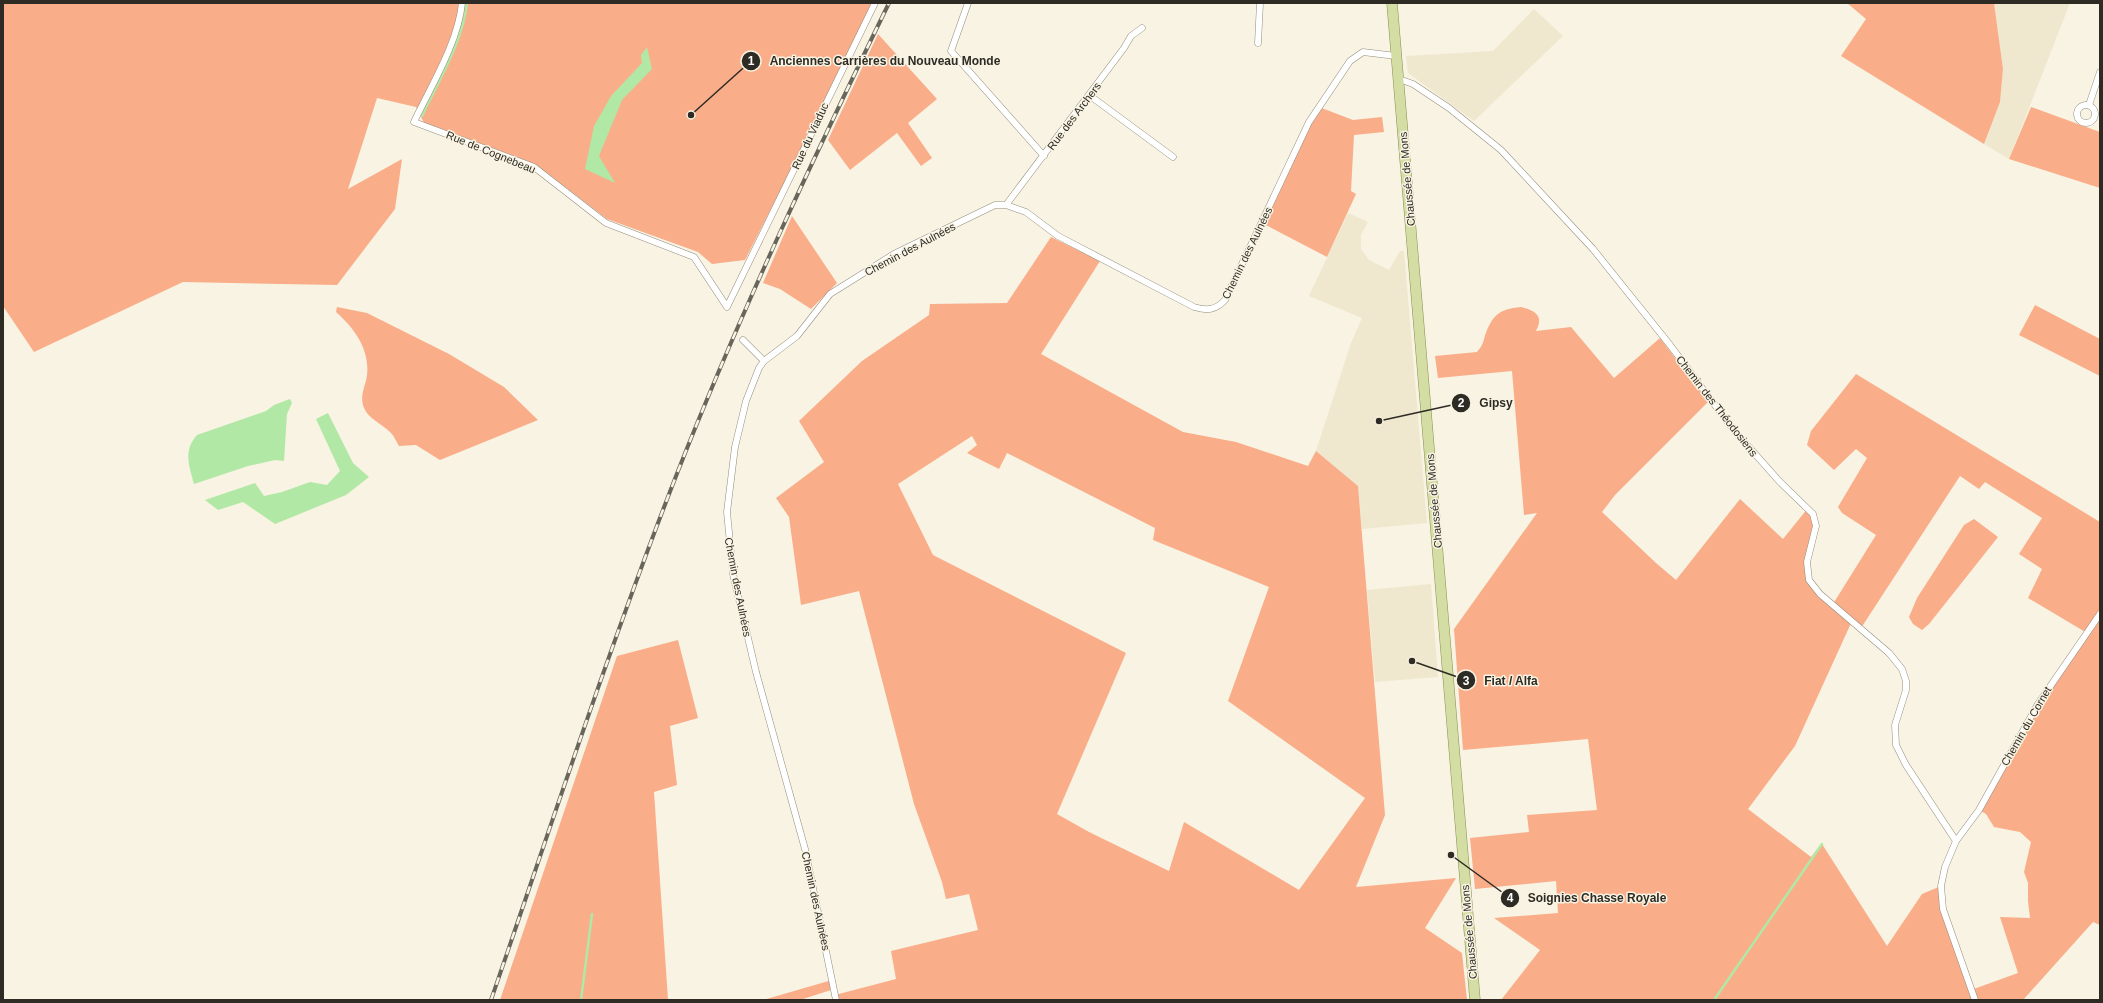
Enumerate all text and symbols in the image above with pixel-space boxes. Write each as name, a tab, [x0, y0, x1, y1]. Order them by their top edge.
callout: Anciennes Carrières du Nouveau Monde	[741, 49, 1008, 73]
text: 1	[748, 54, 755, 68]
text: Anciennes Carrières du Nouveau Monde	[770, 54, 1001, 68]
street label: Rue des Archers	[1045, 80, 1104, 152]
street label: Rue du Viaduc	[789, 100, 831, 171]
street label: Rue de Cognebeau	[445, 129, 537, 175]
street label: Chaussée de Mons	[1397, 131, 1417, 227]
street label: Chemin des Aulnées	[1219, 205, 1275, 301]
street label: Chemin des Aulnées	[863, 220, 958, 278]
street label: Chemin des Théodosiens	[1674, 353, 1760, 459]
callout: Gipsy	[1451, 391, 1520, 415]
text: 2	[1458, 396, 1465, 410]
text: Gipsy	[1479, 396, 1513, 410]
street label: Chaussée de Mons	[1424, 453, 1444, 549]
street label: Chemin des Aulnées	[722, 536, 754, 638]
callout: Fiat / Alfa	[1456, 668, 1546, 692]
text: 3	[1463, 674, 1470, 688]
text: Fiat / Alfa	[1484, 674, 1538, 688]
street label: Chemin du Cornet	[1998, 684, 2054, 768]
street label: Chemin des Aulnées	[800, 850, 832, 952]
street label: Chaussée de Mons	[1459, 884, 1479, 980]
callout: Soignies Chasse Royale	[1500, 886, 1674, 910]
text: 4	[1507, 891, 1514, 905]
text: Soignies Chasse Royale	[1528, 891, 1667, 905]

